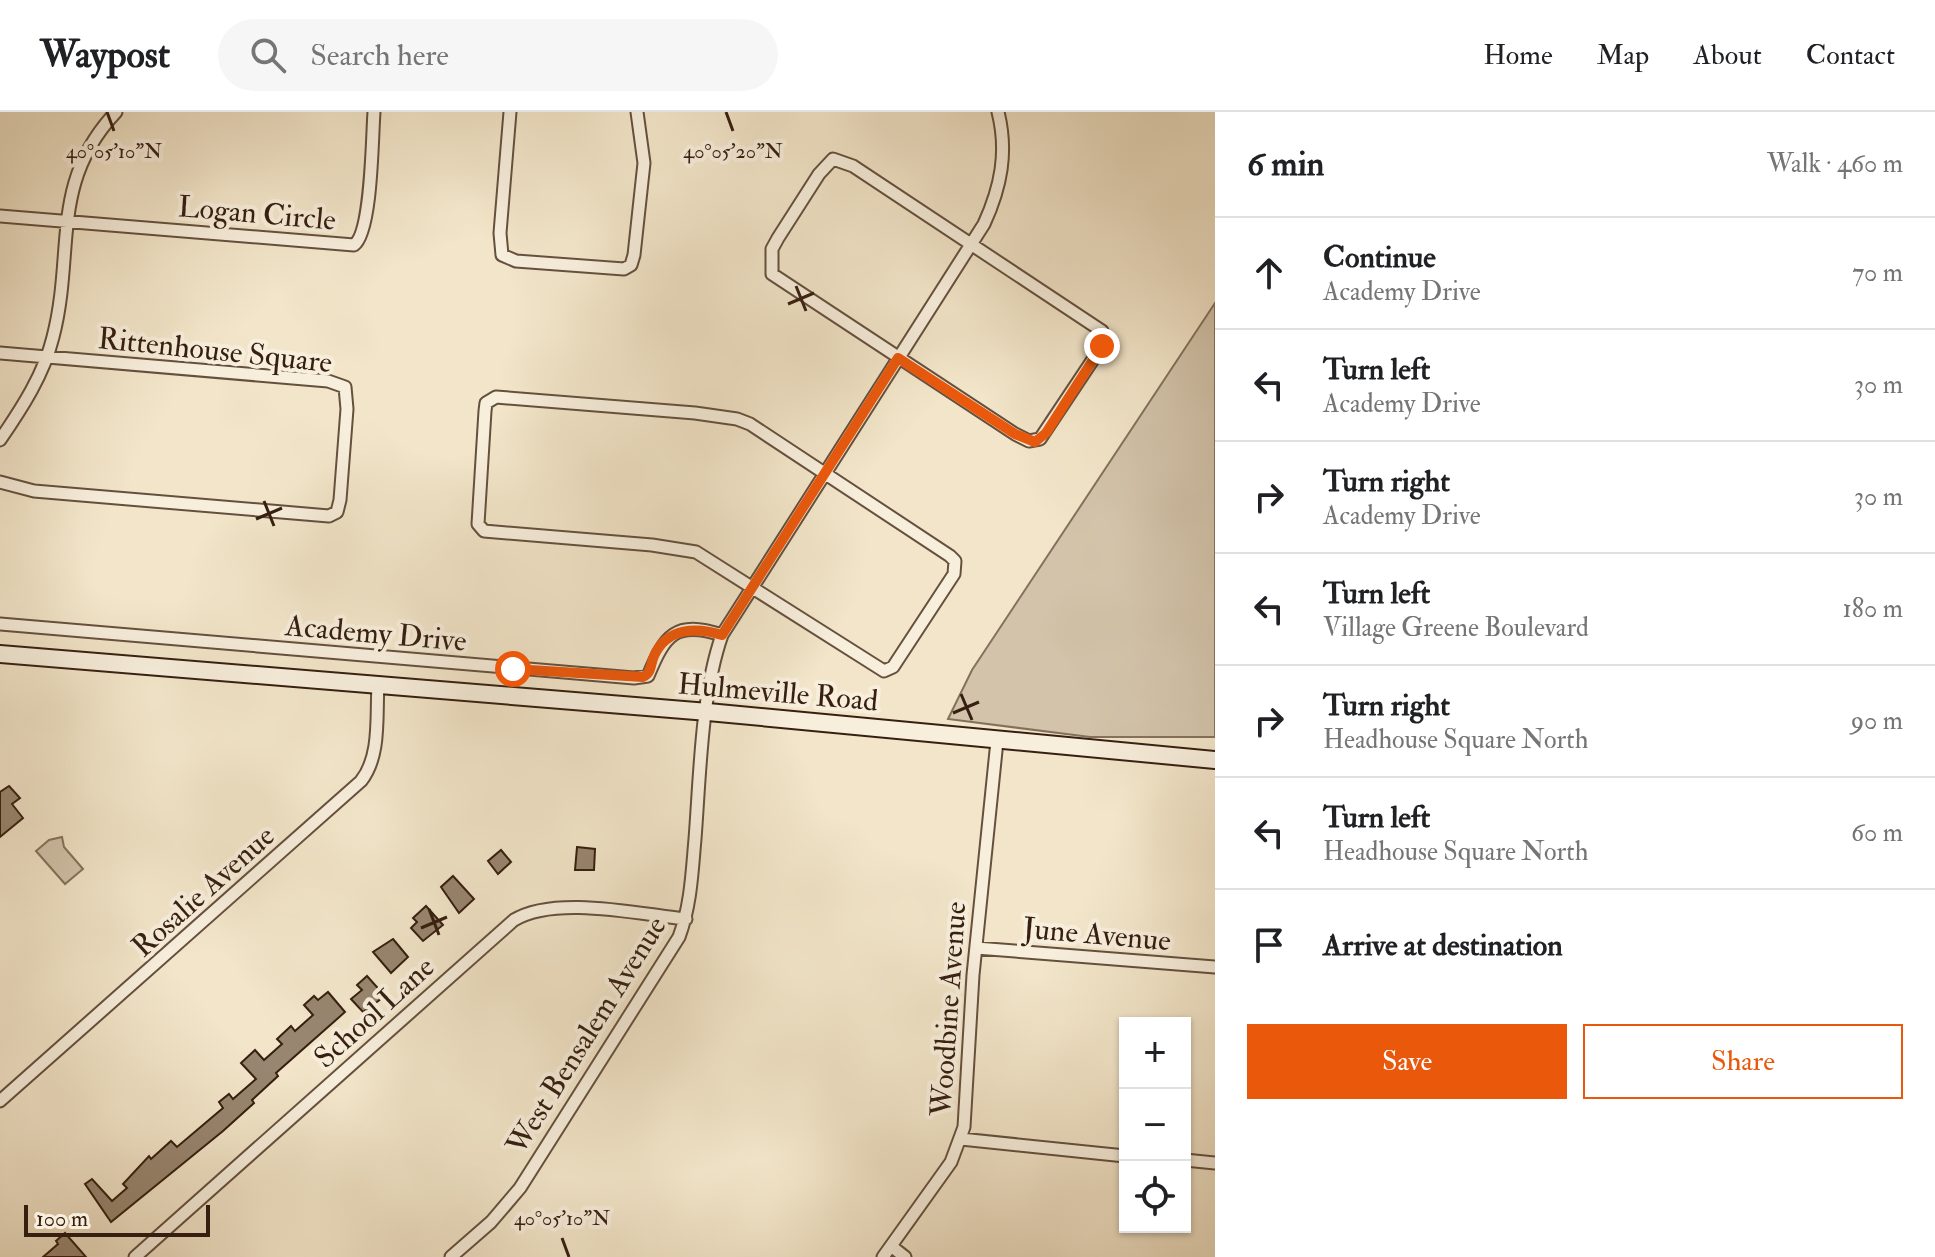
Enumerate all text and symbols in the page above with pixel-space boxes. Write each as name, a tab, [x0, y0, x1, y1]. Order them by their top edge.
search box	[218, 19, 778, 91]
text: Waypost	[40, 31, 170, 79]
icon: search	[246, 33, 290, 77]
text: Search here	[310, 37, 449, 74]
text: Home	[1483, 38, 1553, 73]
text: Map	[1597, 38, 1649, 73]
text: About	[1693, 38, 1762, 73]
text: Contact	[1806, 38, 1895, 73]
text: 40°05'10"N	[66, 139, 162, 164]
text: 40°05'20"N	[683, 139, 783, 164]
text: 6 min	[1247, 143, 1324, 186]
text: Walk · 460 m	[1767, 148, 1903, 180]
street label: Logan Circle	[177, 188, 337, 239]
text: Continue	[1323, 239, 1436, 276]
icon: ahead	[1247, 251, 1291, 295]
text: 70 m	[1852, 257, 1903, 289]
text: Academy Drive	[1323, 276, 1481, 308]
street label: Rittenhouse Square	[96, 320, 334, 381]
route end	[1084, 328, 1120, 364]
text: Turn left	[1323, 351, 1430, 388]
icon: left	[1247, 363, 1291, 407]
text: 30 m	[1854, 369, 1903, 401]
text: Academy Drive	[1323, 388, 1481, 420]
text: Turn right	[1323, 463, 1450, 500]
icon: right	[1247, 475, 1291, 519]
text: 30 m	[1854, 481, 1903, 513]
text: Academy Drive	[1323, 500, 1481, 532]
text: Turn left	[1323, 575, 1430, 612]
icon: left	[1247, 587, 1291, 631]
text: 180 m	[1843, 593, 1903, 625]
street label: Academy Drive	[283, 607, 468, 660]
text: Village Greene Boulevard	[1323, 612, 1589, 644]
route start	[495, 651, 531, 687]
street label: Hulmeville Road	[676, 665, 880, 720]
text: Turn right	[1323, 687, 1450, 724]
icon: right	[1247, 699, 1291, 743]
text: 90 m	[1851, 705, 1903, 737]
text: Headhouse Square North	[1323, 724, 1588, 756]
text: Turn left	[1323, 799, 1430, 836]
icon: left	[1247, 811, 1291, 855]
text: 60 m	[1851, 817, 1903, 849]
street label: Rosalie Avenue	[124, 818, 282, 965]
text: Headhouse Square North	[1323, 836, 1588, 868]
street label: Woodbine Avenue	[922, 900, 974, 1119]
street label: West Bensalem Avenue	[498, 909, 675, 1162]
street label: June Avenue	[1021, 910, 1172, 959]
icon: arrive	[1247, 923, 1291, 967]
text: Arrive at destination	[1323, 927, 1563, 964]
street label: School Lane	[306, 949, 442, 1076]
map controls	[1119, 1017, 1191, 1233]
button: +	[1119, 1017, 1191, 1089]
button: Save	[1247, 1024, 1567, 1099]
button: Share	[1583, 1024, 1903, 1099]
button: −	[1119, 1089, 1191, 1161]
button: locate	[1119, 1161, 1191, 1233]
scale bar	[24, 1201, 210, 1237]
text: 100 m	[36, 1205, 88, 1233]
text: 40°05'10"N	[514, 1206, 610, 1231]

